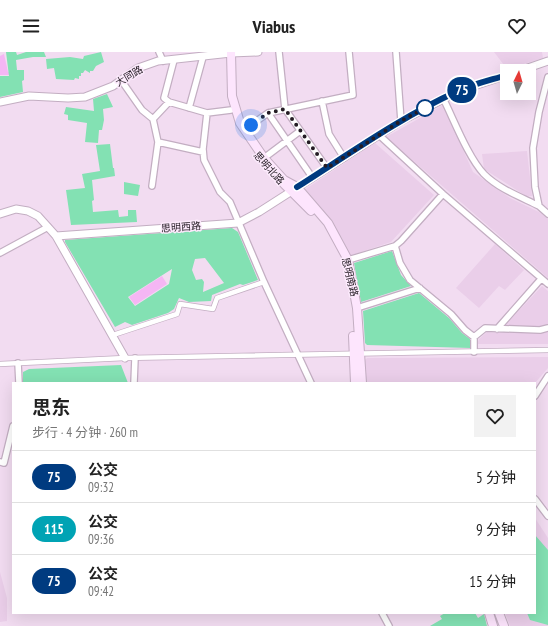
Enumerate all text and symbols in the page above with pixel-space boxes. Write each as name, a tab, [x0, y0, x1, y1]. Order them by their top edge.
icon: menu	[20, 15, 42, 37]
text: Viabus	[253, 15, 295, 38]
icon: heart	[506, 15, 528, 37]
street label: 大同路	[113, 63, 145, 89]
north arrow	[500, 64, 536, 100]
map controls	[500, 64, 536, 100]
line badge: 75	[444, 77, 480, 103]
text: 75	[455, 81, 469, 99]
unlabelled marker	[416, 99, 434, 117]
your location	[241, 115, 261, 135]
street label: 思明北路	[251, 149, 287, 187]
street label: 思明西路	[161, 219, 201, 235]
street label: 思明南路	[339, 256, 361, 298]
text: 思东	[32, 395, 70, 419]
button: heart	[474, 395, 516, 437]
text: 步行 · 4 分钟 · 260 m	[32, 424, 138, 441]
text: 公交	[88, 460, 118, 479]
text: 75	[47, 468, 61, 486]
text: 5 分钟	[476, 468, 516, 487]
text: 09:32	[88, 479, 114, 496]
text: 公交	[88, 512, 118, 531]
text: 115	[44, 520, 64, 538]
text: 9 分钟	[476, 520, 516, 539]
text: 09:36	[88, 531, 114, 548]
text: 公交	[88, 564, 118, 583]
text: 75	[47, 572, 61, 590]
text: 15 分钟	[469, 572, 516, 591]
text: 09:42	[88, 583, 114, 600]

